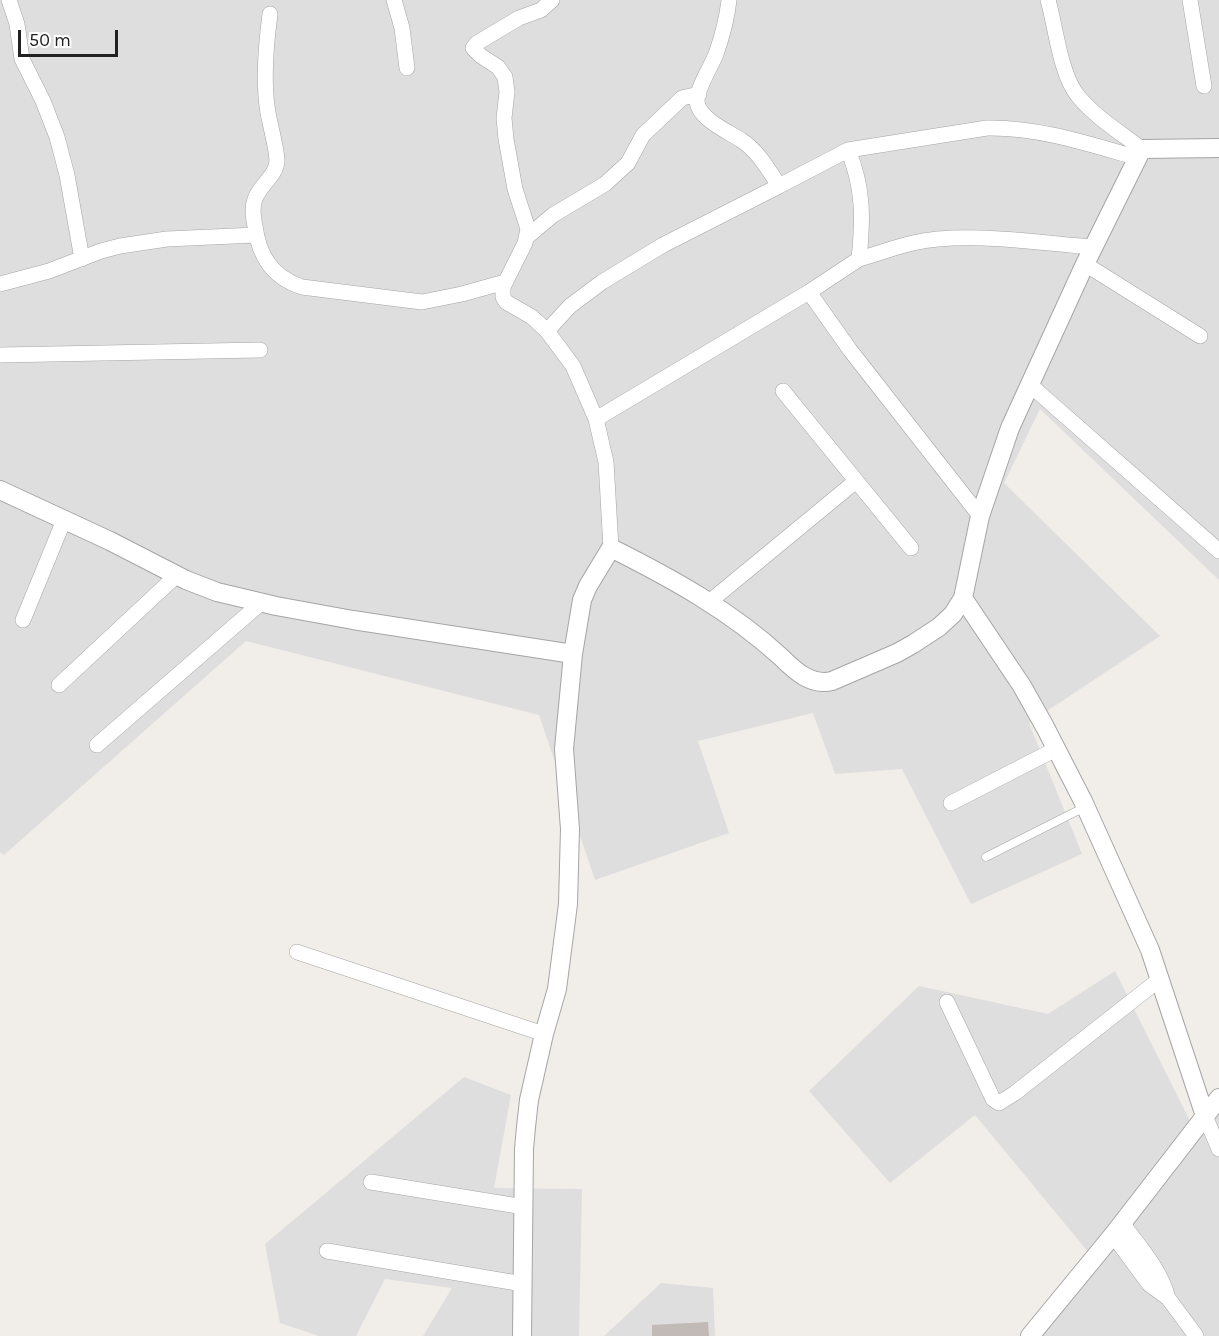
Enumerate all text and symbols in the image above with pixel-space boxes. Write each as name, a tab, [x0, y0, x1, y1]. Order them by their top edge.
scale bar	[21, 18, 122, 56]
text: 50 m	[29, 29, 71, 51]

